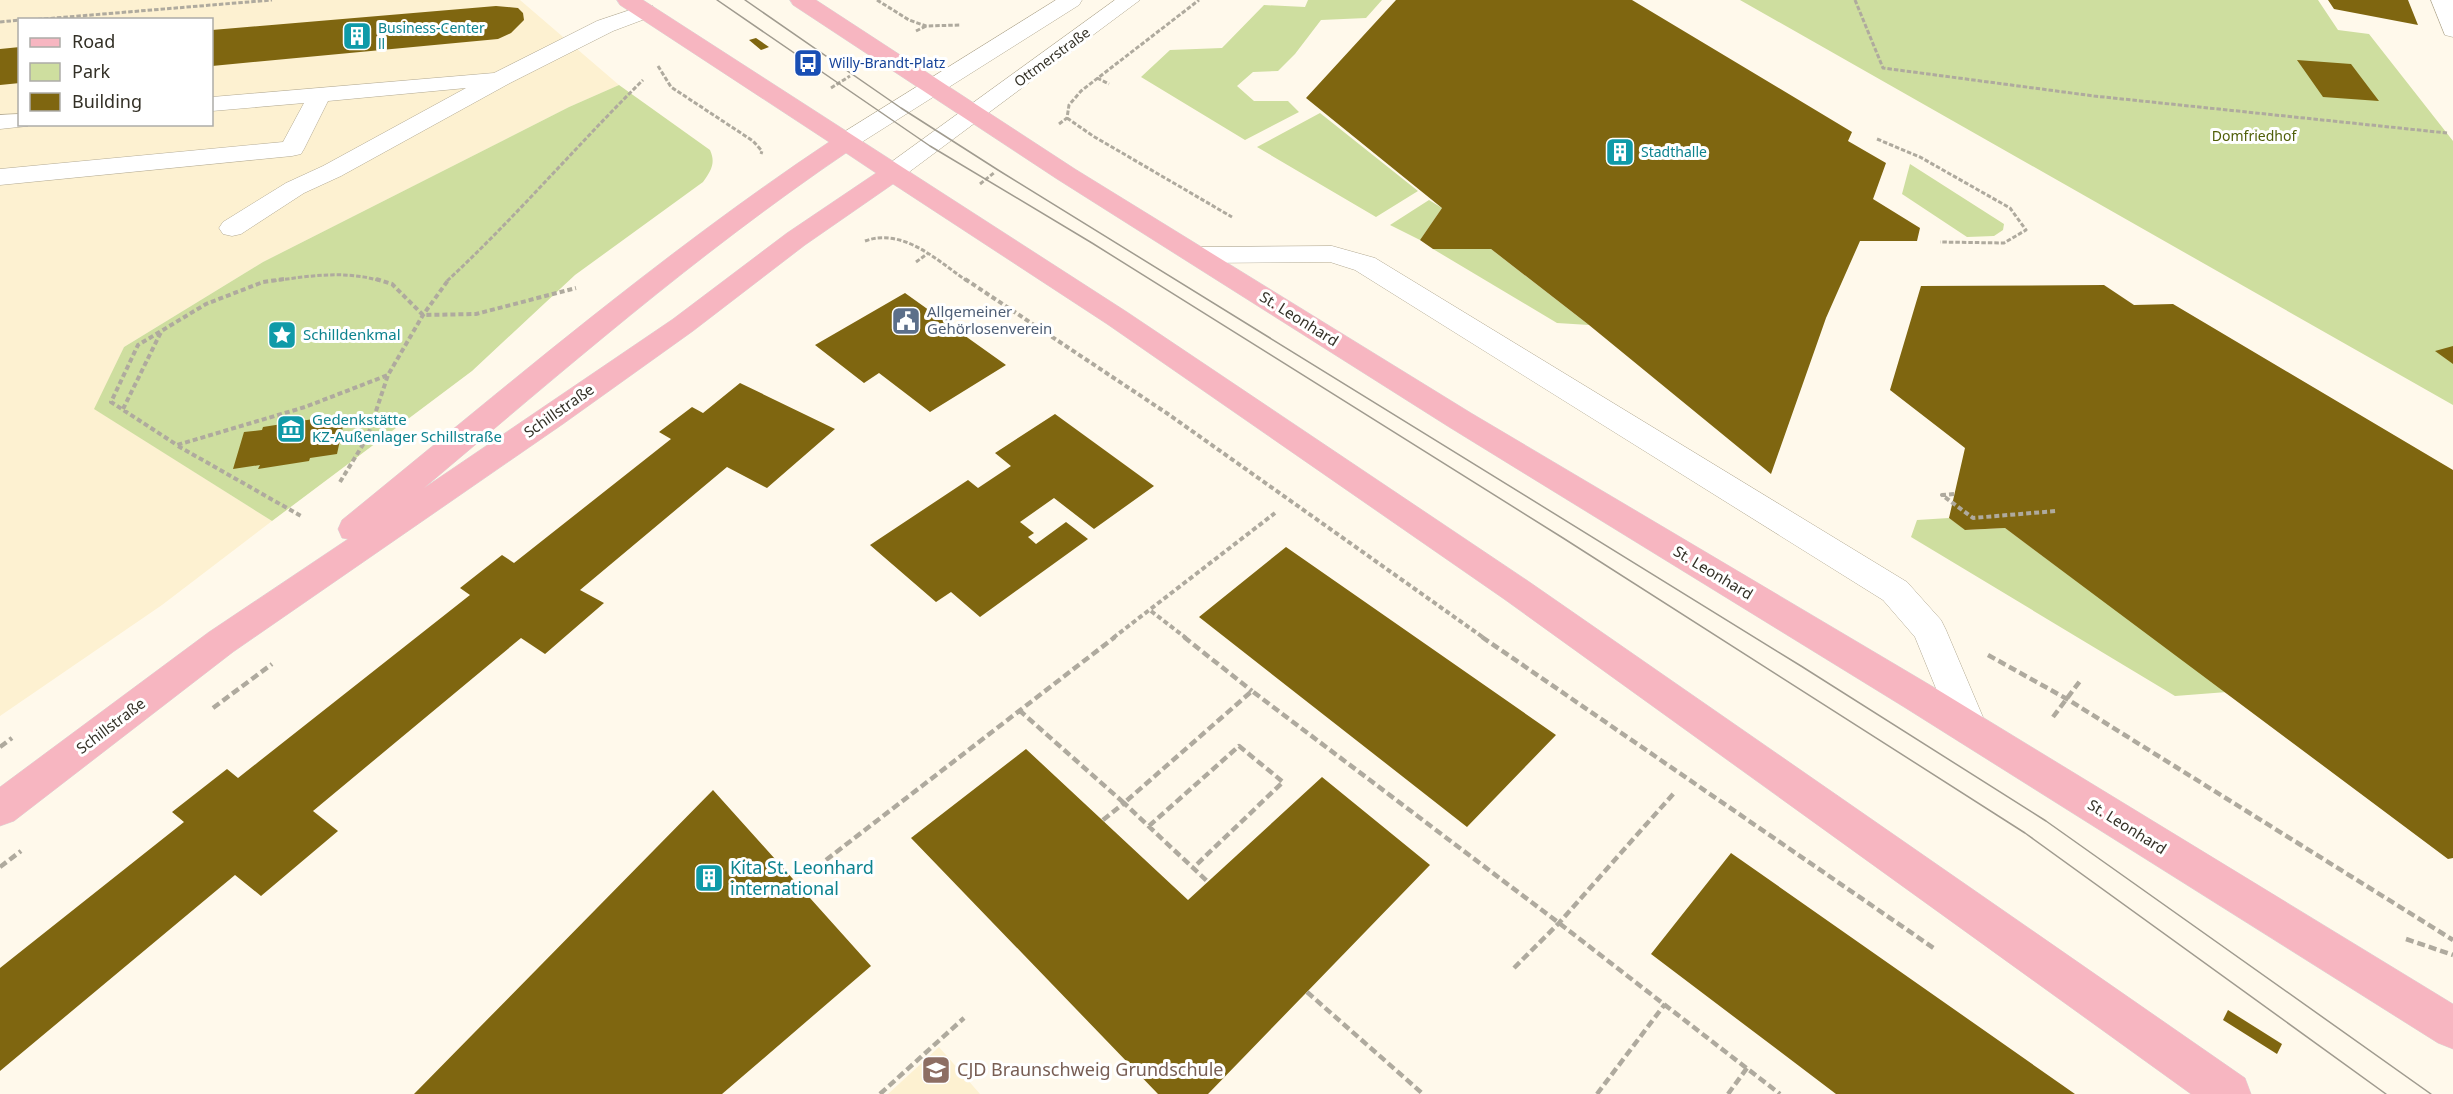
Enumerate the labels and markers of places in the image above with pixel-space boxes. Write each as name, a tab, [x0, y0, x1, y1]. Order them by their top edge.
place label: Business-Center ll	[378, 18, 485, 53]
building icon: Business-Center ll	[341, 20, 373, 52]
bus stop icon: Willy-Brandt-Platz	[792, 47, 824, 79]
place label: Willy-Brandt-Platz	[829, 53, 946, 72]
building icon: Stadthalle	[1604, 136, 1636, 168]
place label: Stadthalle	[1641, 142, 1707, 161]
place label: Allgemeiner Gehörlosenverein	[927, 301, 1052, 338]
public building icon: Allgemeiner Gehörlosenverein	[890, 305, 922, 337]
place icon: Schilldenkmal	[266, 319, 298, 351]
place label: Schilldenkmal	[303, 324, 401, 344]
place label: Gedenkstätte KZ-Außenlager Schillstraße	[312, 409, 502, 446]
museum icon: Gedenkstätte KZ-Außenlager Schillstraße	[275, 413, 307, 445]
place label: Kita St. Leonhard international	[730, 855, 874, 900]
building icon: Kita St. Leonhard international	[693, 862, 725, 894]
school or university icon: CJD Braunschweig Grundschule	[920, 1054, 952, 1086]
place label: CJD Braunschweig Grundschule	[957, 1057, 1223, 1081]

